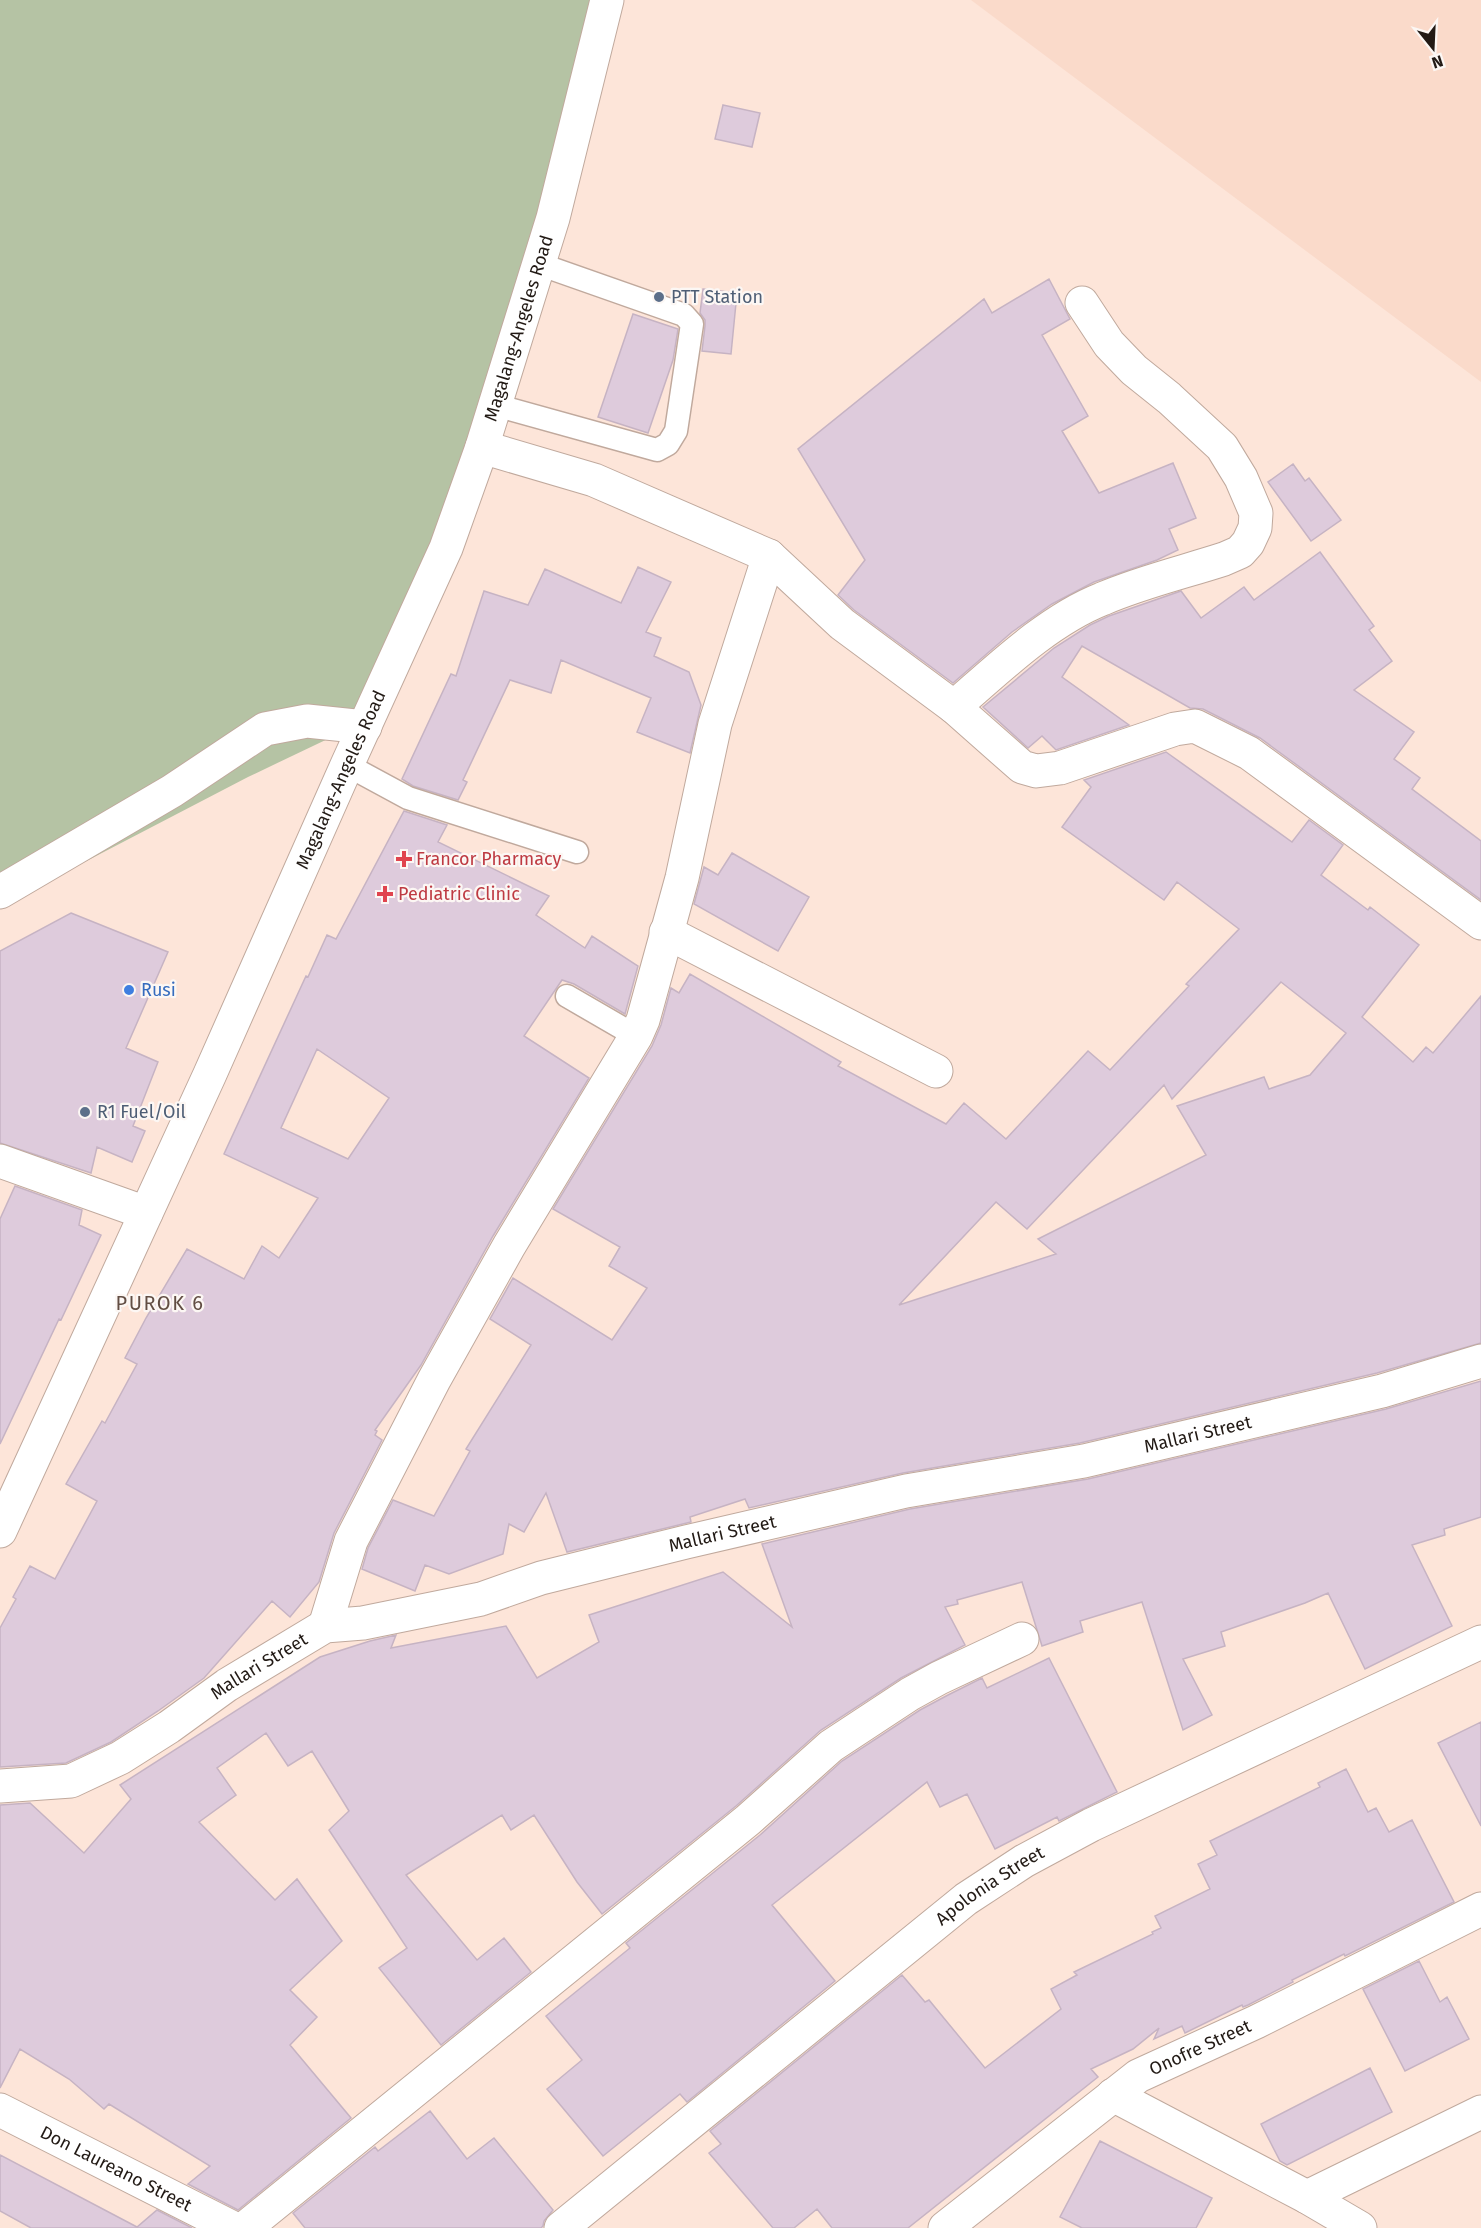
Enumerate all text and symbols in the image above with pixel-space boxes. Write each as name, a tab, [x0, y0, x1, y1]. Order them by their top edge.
north arrow	[1403, 18, 1463, 78]
text: N	[1430, 51, 1445, 72]
street label: Magalang-Angeles Road	[480, 233, 558, 424]
place label: PTT Station	[671, 286, 763, 308]
marker: PTT Station	[652, 290, 666, 304]
street label: Magalang-Angeles Road	[291, 687, 391, 873]
place label: Francor Pharmacy	[416, 848, 562, 870]
marker: Francor Pharmacy	[397, 852, 411, 866]
place label: Pediatric Clinic	[398, 883, 520, 905]
marker: Pediatric Clinic	[376, 885, 394, 903]
place label: Rusi	[141, 979, 176, 1001]
marker: Rusi	[122, 983, 136, 997]
place label: R1 Fuel/Oil	[97, 1101, 186, 1123]
marker: R1 Fuel/Oil	[78, 1105, 92, 1119]
district label: PUROK 6	[116, 1291, 204, 1315]
street label: Mallari Street	[1142, 1411, 1254, 1458]
street label: Mallari Street	[666, 1510, 779, 1557]
street label: Mallari Street	[206, 1628, 312, 1704]
street label: Apolonia Street	[931, 1841, 1048, 1930]
street label: Onofre Street	[1146, 2015, 1255, 2080]
street label: Don Laureano Street	[36, 2121, 196, 2217]

